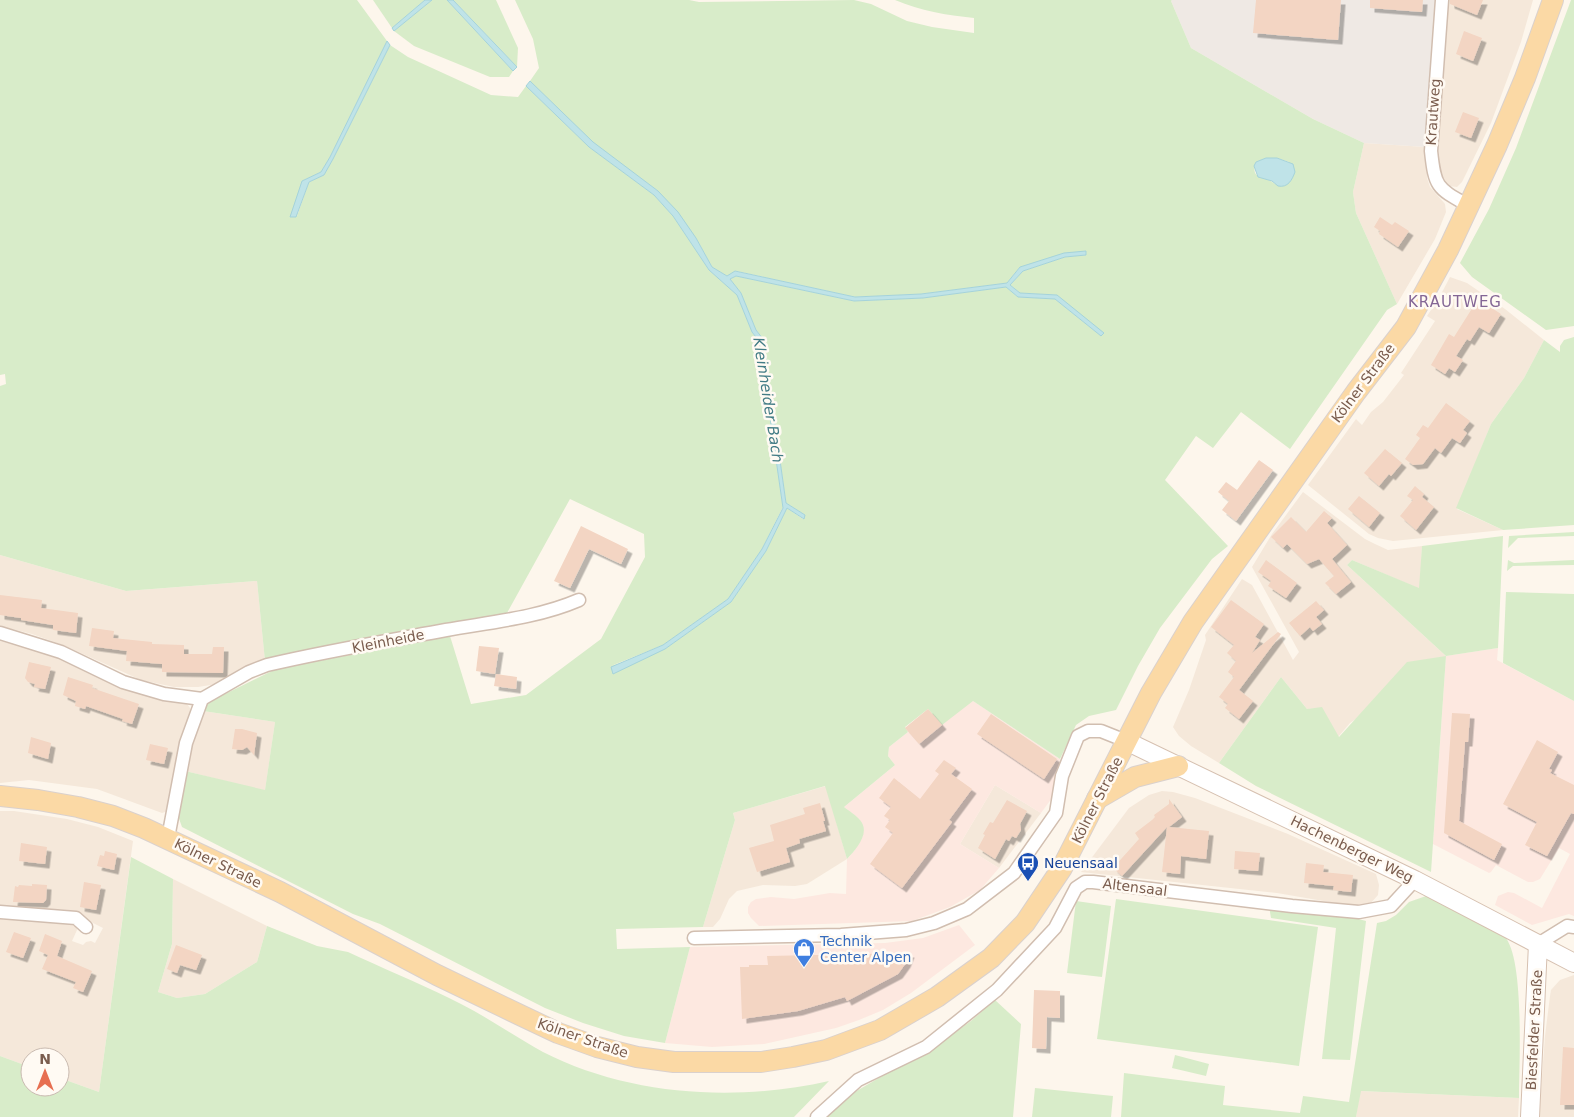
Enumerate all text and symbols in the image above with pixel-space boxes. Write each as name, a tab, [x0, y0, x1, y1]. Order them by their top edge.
street label: Krautweg	[1423, 78, 1443, 146]
district label: KRAUTWEG	[1408, 293, 1502, 311]
water label: Kleinheider Bach	[749, 336, 787, 464]
street label: Kölner Straße	[1328, 340, 1398, 426]
street label: Kleinheide	[350, 626, 426, 656]
street label: Kölner Straße	[1068, 754, 1126, 846]
street label: Hachenberger Weg	[1288, 812, 1416, 886]
street label: Kölner Straße	[172, 835, 264, 891]
bus stop icon: Neuensaal	[1016, 851, 1040, 882]
place label: Neuensaal	[1044, 855, 1118, 871]
street label: Altensaal	[1102, 875, 1168, 899]
place label: Technik Center Alpen	[819, 933, 911, 965]
shop icon: Technik Center Alpen	[792, 937, 816, 968]
street label: Biesfelder Straße	[1523, 969, 1545, 1091]
street label: Kölner Straße	[536, 1015, 630, 1061]
north arrow	[20, 1047, 70, 1097]
text: N	[39, 1051, 51, 1067]

